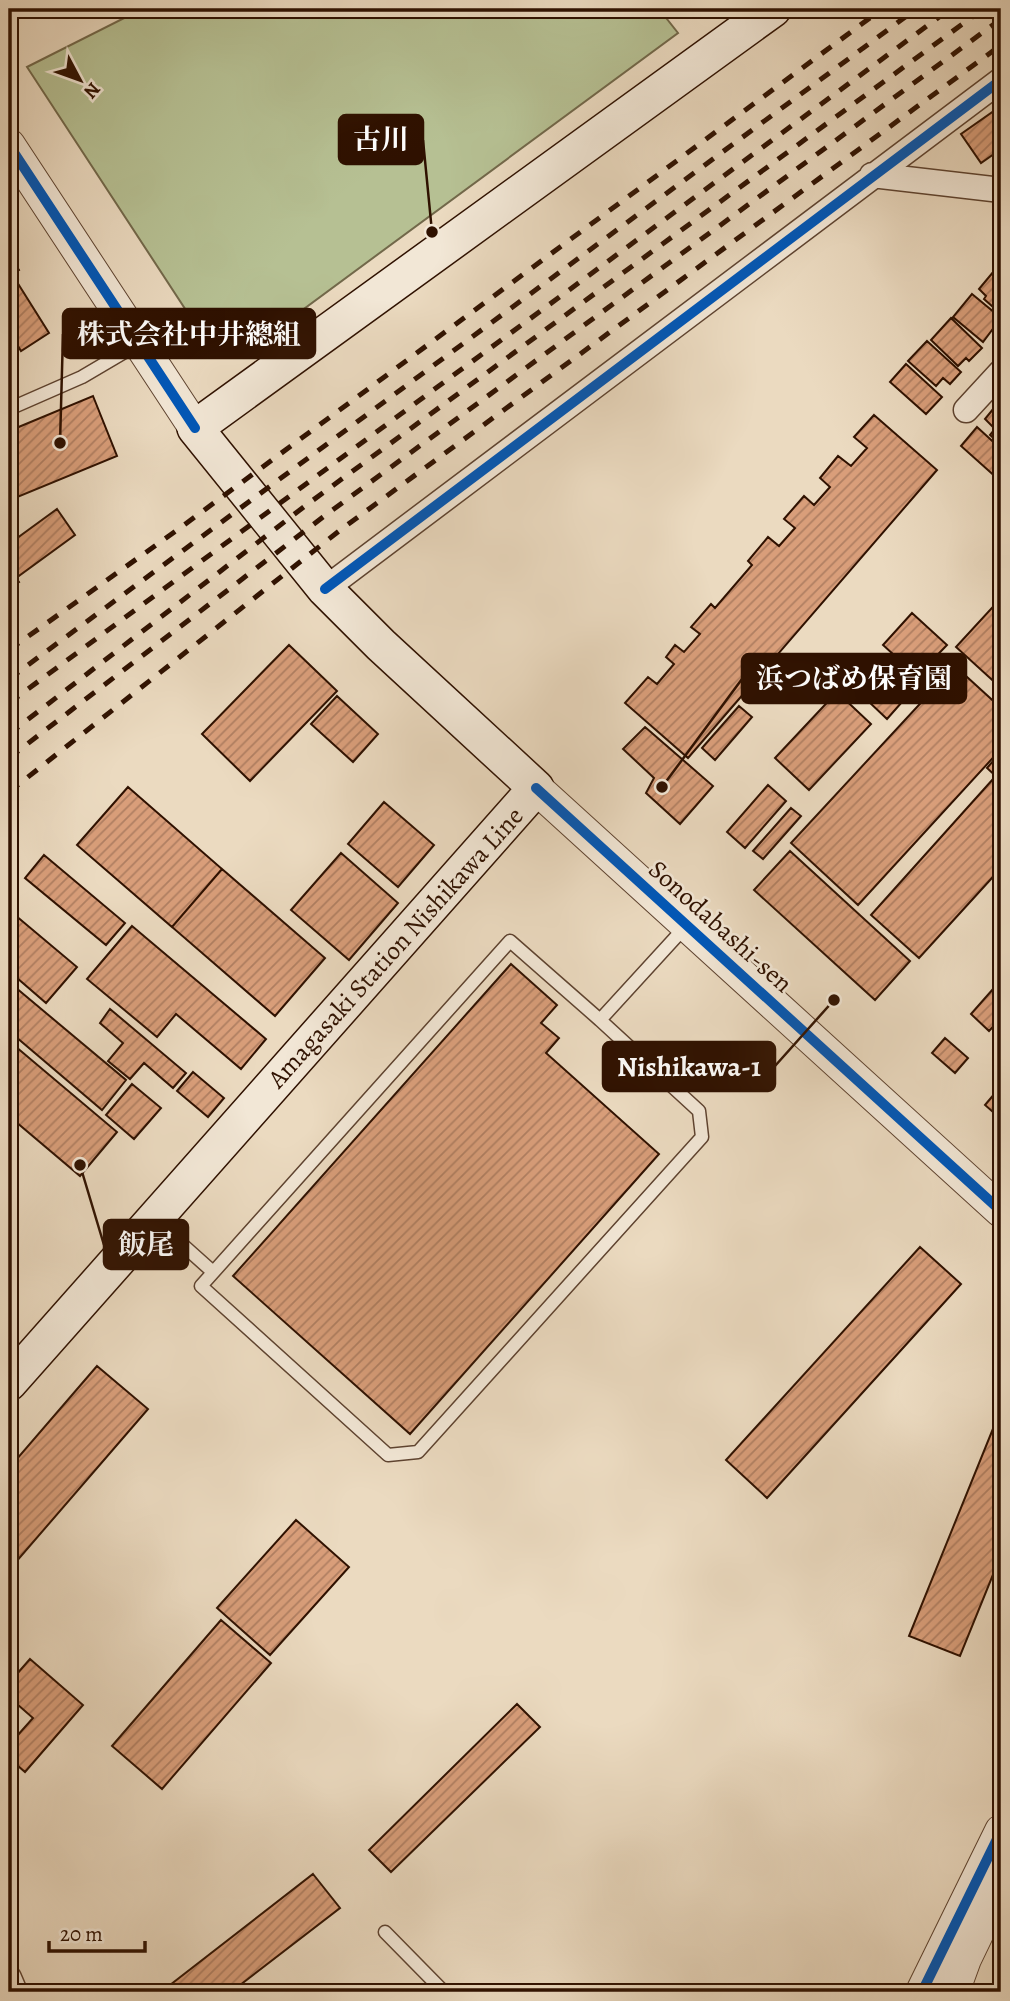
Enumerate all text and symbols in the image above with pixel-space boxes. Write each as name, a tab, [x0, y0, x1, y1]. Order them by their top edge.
north arrow	[46, 46, 116, 116]
text: N	[78, 77, 106, 104]
callout: 古川	[339, 115, 423, 164]
text: 古川	[353, 121, 409, 159]
callout: 株式会社中井總組	[63, 309, 315, 358]
text: 株式会社中井總組	[77, 316, 301, 354]
callout: 浜つばめ保育園	[742, 654, 966, 703]
text: 浜つばめ保育園	[756, 660, 952, 698]
street label: Amagasaki Station Nishikawa Line	[259, 799, 531, 1096]
street label: Sonodabashi-sen	[641, 852, 800, 1001]
callout: Nishikawa-1	[603, 1042, 775, 1091]
text: Nishikawa-1	[617, 1048, 761, 1086]
callout: 飯尾	[104, 1220, 188, 1269]
text: 飯尾	[118, 1226, 174, 1264]
scale bar	[49, 1910, 145, 1954]
text: 20 m	[60, 1920, 103, 1948]

